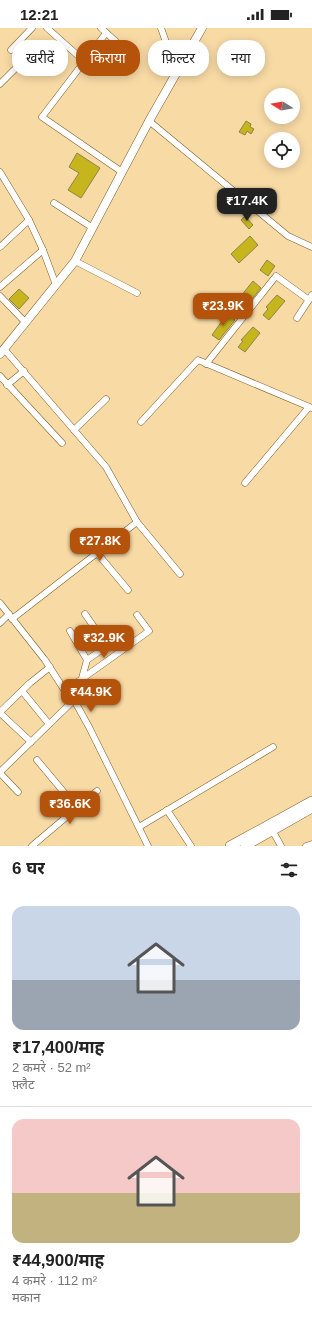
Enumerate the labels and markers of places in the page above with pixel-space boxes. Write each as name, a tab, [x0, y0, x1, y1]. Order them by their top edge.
pin: ₹17.4K	[214, 188, 280, 222]
pin: ₹23.9K	[190, 293, 256, 327]
pin: ₹27.8K	[67, 528, 133, 562]
pin: ₹32.9K	[71, 625, 137, 659]
pin: ₹44.9K	[58, 679, 124, 713]
pin: ₹36.6K	[37, 791, 103, 825]

